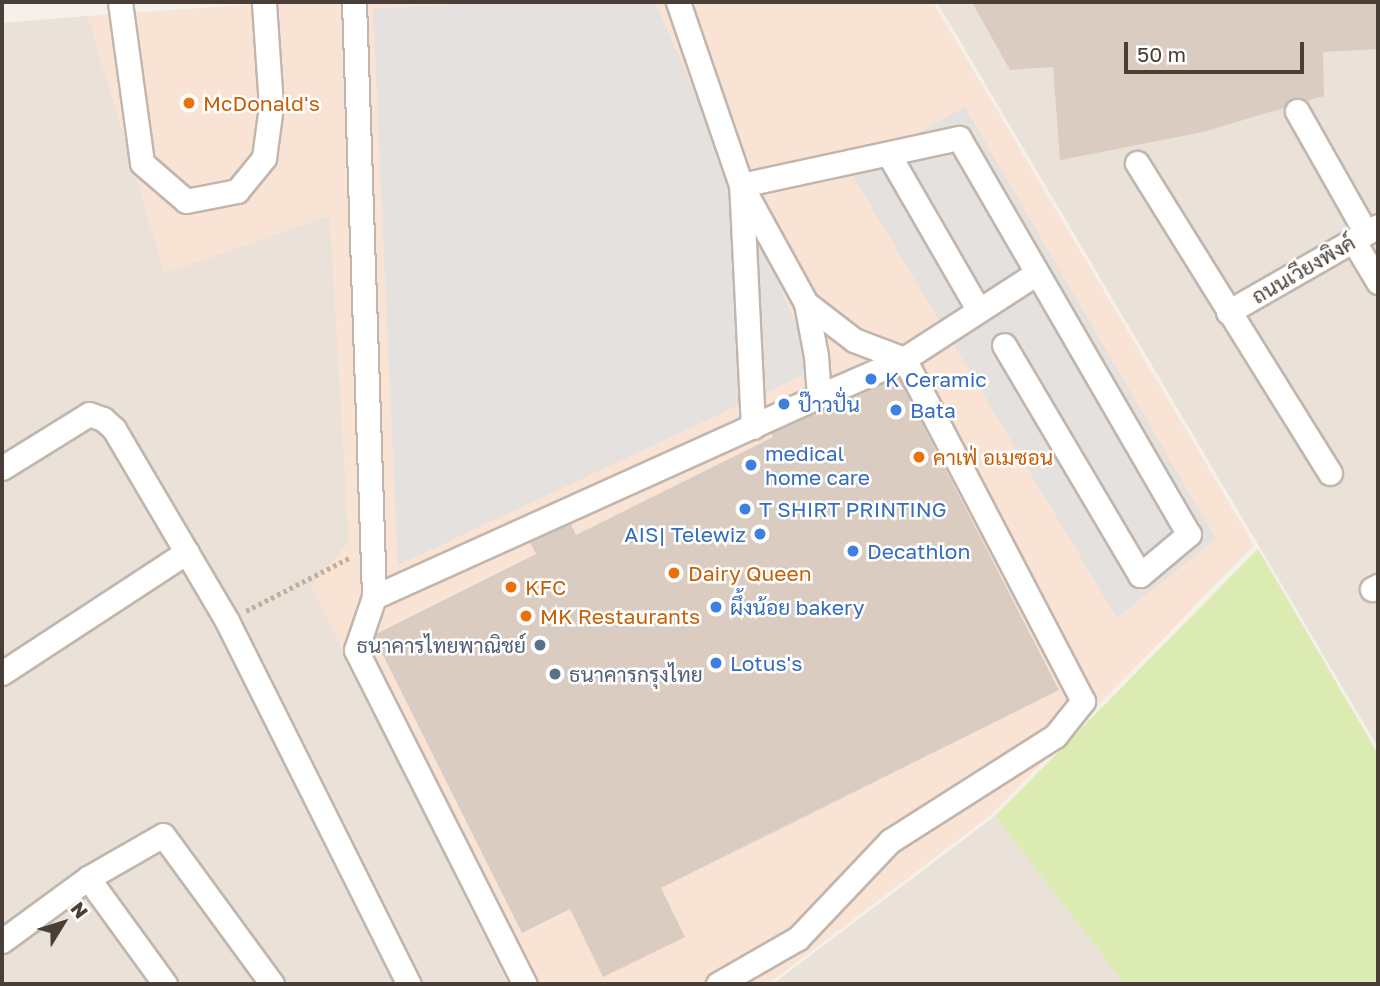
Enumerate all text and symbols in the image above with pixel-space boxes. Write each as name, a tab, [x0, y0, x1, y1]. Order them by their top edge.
scale bar	[1128, 28, 1308, 72]
text: 50 m	[1137, 41, 1186, 67]
place label: McDonald's	[203, 90, 320, 116]
marker: McDonald's	[181, 95, 197, 111]
street label: ถนนเวียงพิงค์	[1247, 229, 1359, 309]
place label: K Ceramic	[885, 366, 987, 392]
marker: K Ceramic	[863, 371, 879, 387]
place label: ป๊าวปั่น	[798, 391, 860, 417]
marker: ป๊าวปั่น	[776, 396, 792, 412]
place label: Bata	[910, 397, 956, 423]
marker: Bata	[888, 402, 904, 418]
place label: medical home care	[765, 440, 870, 490]
place label: คาเฟ่ อเมซอน	[933, 444, 1053, 470]
marker: คาเฟ่ อเมซอน	[911, 449, 927, 465]
marker: medical home care	[743, 457, 759, 473]
place label: T SHIRT PRINTING	[759, 496, 947, 522]
marker: T SHIRT PRINTING	[737, 501, 753, 517]
place label: AIS| Telewiz	[624, 521, 746, 547]
marker: AIS| Telewiz	[752, 526, 768, 542]
place label: Decathlon	[867, 538, 970, 564]
marker: Decathlon	[845, 543, 861, 559]
place label: Dairy Queen	[688, 560, 812, 586]
marker: Dairy Queen	[666, 565, 682, 581]
place label: KFC	[525, 574, 566, 600]
marker: KFC	[503, 579, 519, 595]
place label: ผึ้งน้อย bakery	[730, 594, 865, 620]
marker: ผึ้งน้อย bakery	[708, 599, 724, 615]
place label: MK Restaurants	[540, 603, 700, 629]
marker: MK Restaurants	[518, 608, 534, 624]
place label: ธนาคารไทยพาณิชย์	[357, 632, 526, 658]
marker: ธนาคารไทยพาณิชย์	[532, 637, 548, 653]
place label: Lotus's	[730, 650, 802, 676]
marker: Lotus's	[708, 655, 724, 671]
place label: ธนาคารกรุงไทย	[569, 661, 703, 687]
marker: ธนาคารกรุงไทย	[547, 666, 563, 682]
north arrow	[28, 888, 98, 958]
text: N	[66, 897, 93, 923]

